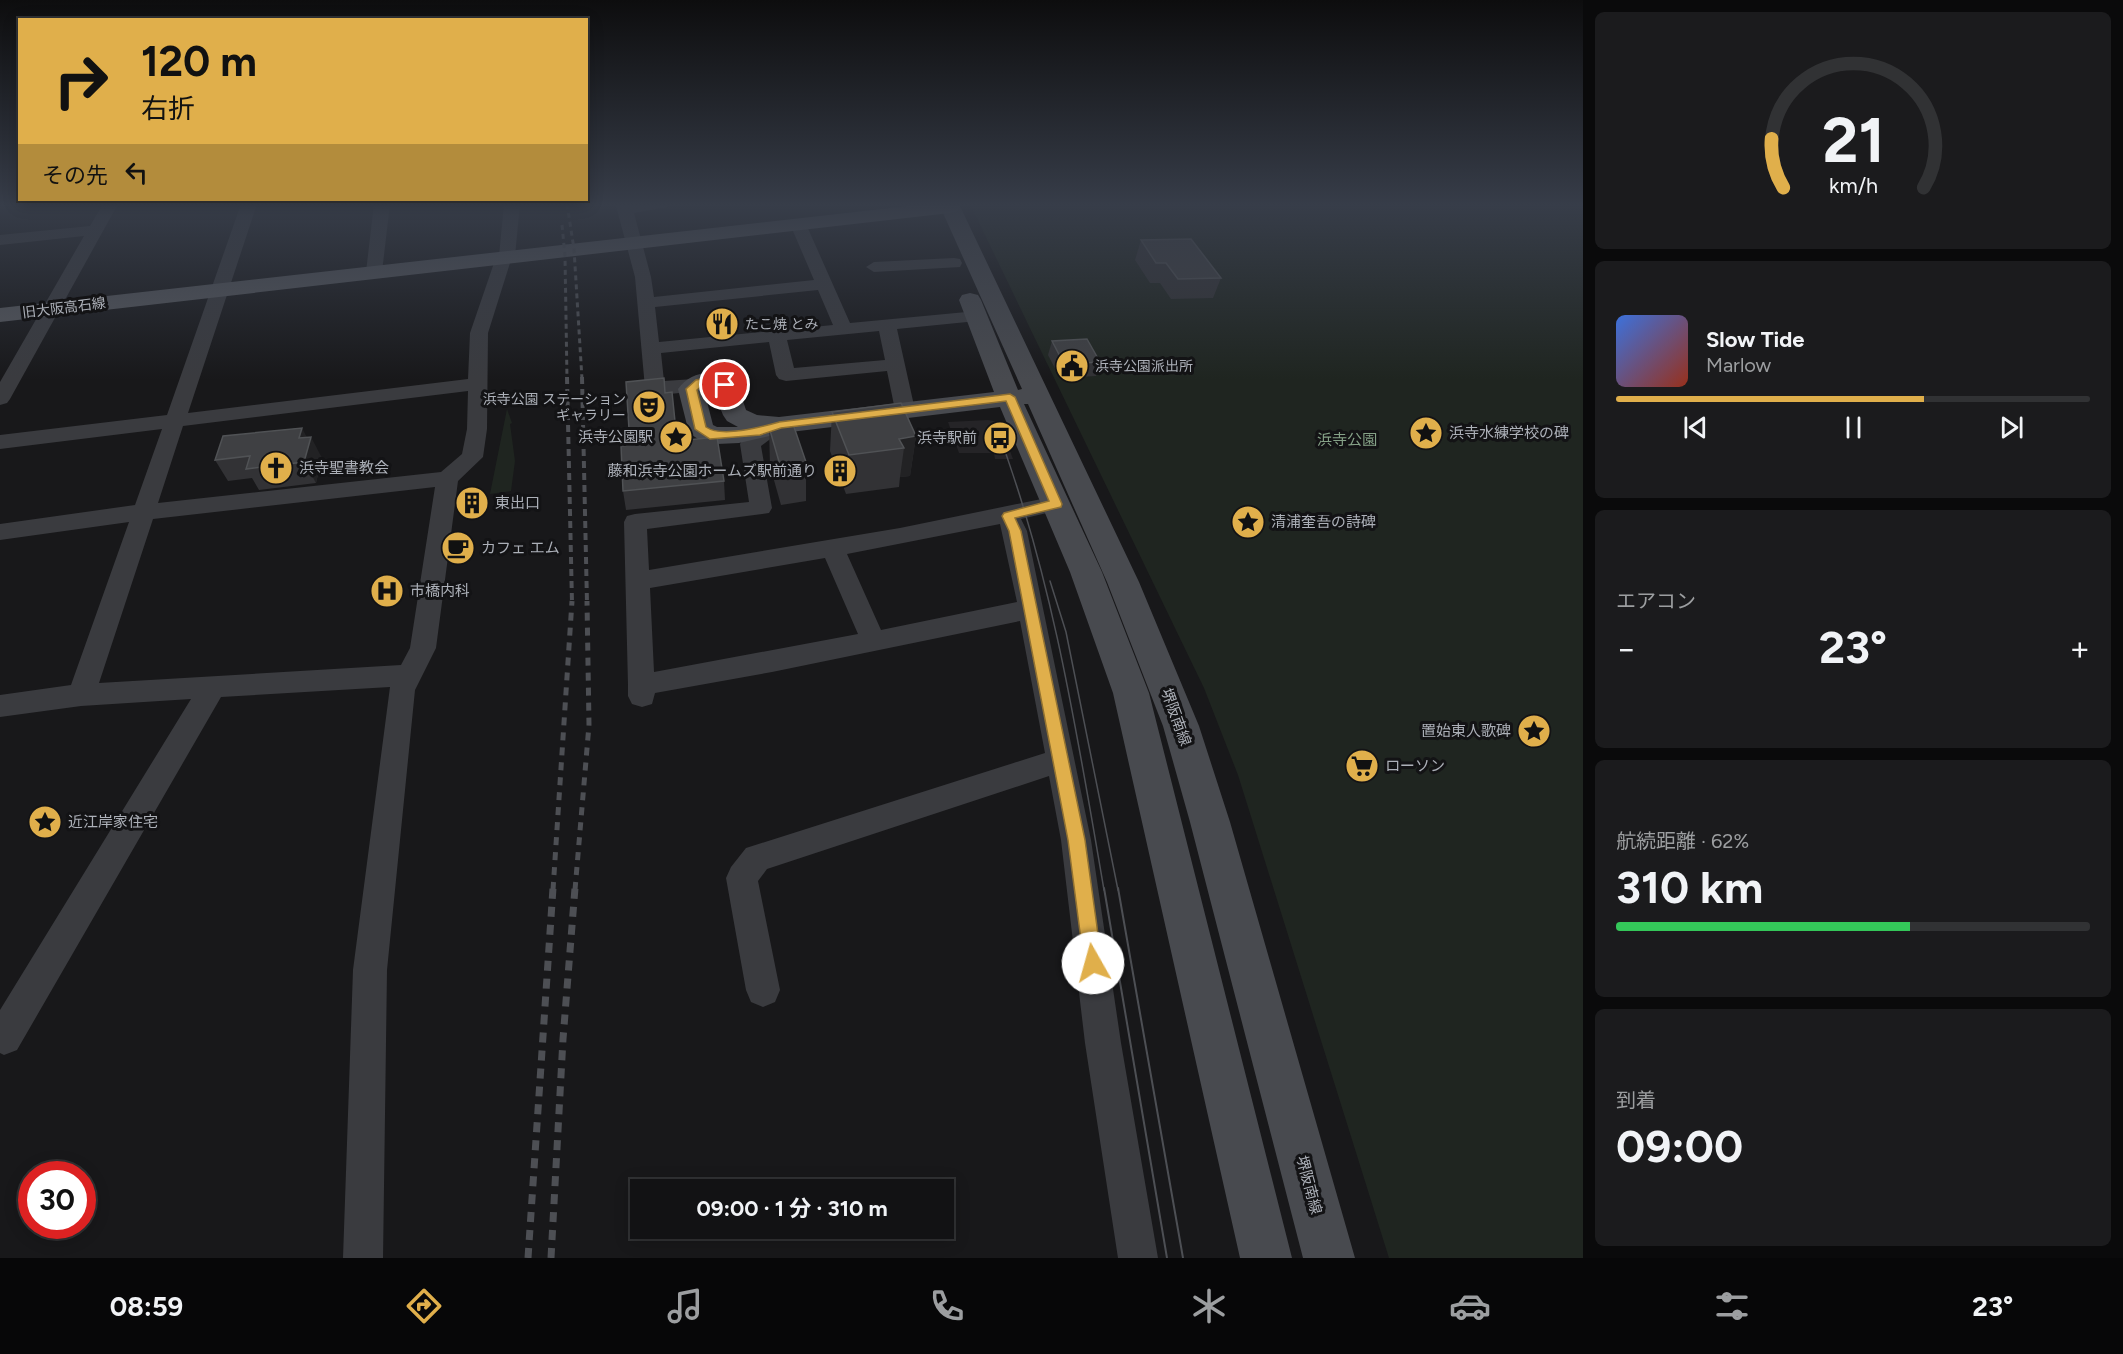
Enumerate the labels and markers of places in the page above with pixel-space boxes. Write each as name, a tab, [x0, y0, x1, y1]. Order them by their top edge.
restaurant icon: たこ焼 とみ	[704, 306, 740, 342]
place label: たこ焼 とみ	[745, 316, 818, 333]
public building icon: 浜寺公園派出所	[1054, 348, 1090, 384]
place label: 浜寺公園派出所	[1095, 358, 1193, 375]
pin	[699, 359, 750, 410]
theatre icon: 浜寺公園 ステーション ギャラリー	[631, 389, 667, 425]
place label: 浜寺公園 ステーション ギャラリー	[483, 391, 626, 424]
place icon: 浜寺水練学校の碑	[1408, 415, 1444, 451]
place icon: 浜寺公園駅	[658, 419, 694, 455]
bus stop icon: 浜寺駅前	[982, 420, 1018, 456]
place label: 浜寺水練学校の碑	[1449, 424, 1569, 442]
place label: 浜寺公園駅	[578, 428, 653, 446]
place label: 浜寺駅前	[917, 429, 977, 447]
church icon: 浜寺聖書教会	[258, 450, 294, 486]
building icon: 藤和浜寺公園ホームズ駅前通り	[822, 453, 858, 489]
place label: 浜寺聖書教会	[299, 459, 389, 477]
place label: 藤和浜寺公園ホームズ駅前通り	[607, 462, 817, 480]
building icon: 東出口	[454, 485, 490, 521]
place label: 東出口	[495, 494, 540, 512]
place icon: 清浦奎吾の詩碑	[1230, 504, 1266, 540]
place label: 清浦奎吾の詩碑	[1271, 513, 1376, 531]
cafe icon: カフェ エム	[440, 530, 476, 566]
place label: カフェ エム	[481, 539, 560, 557]
hospital icon: 市橋内科	[369, 573, 405, 609]
place label: 市橋内科	[410, 582, 470, 600]
place icon: 置始東人歌碑	[1516, 713, 1552, 749]
place label: 置始東人歌碑	[1421, 722, 1511, 740]
supermarket icon: ローソン	[1344, 748, 1380, 784]
place label: ローソン	[1385, 757, 1445, 775]
place icon: 近江岸家住宅	[27, 804, 63, 840]
place label: 近江岸家住宅	[68, 813, 158, 831]

